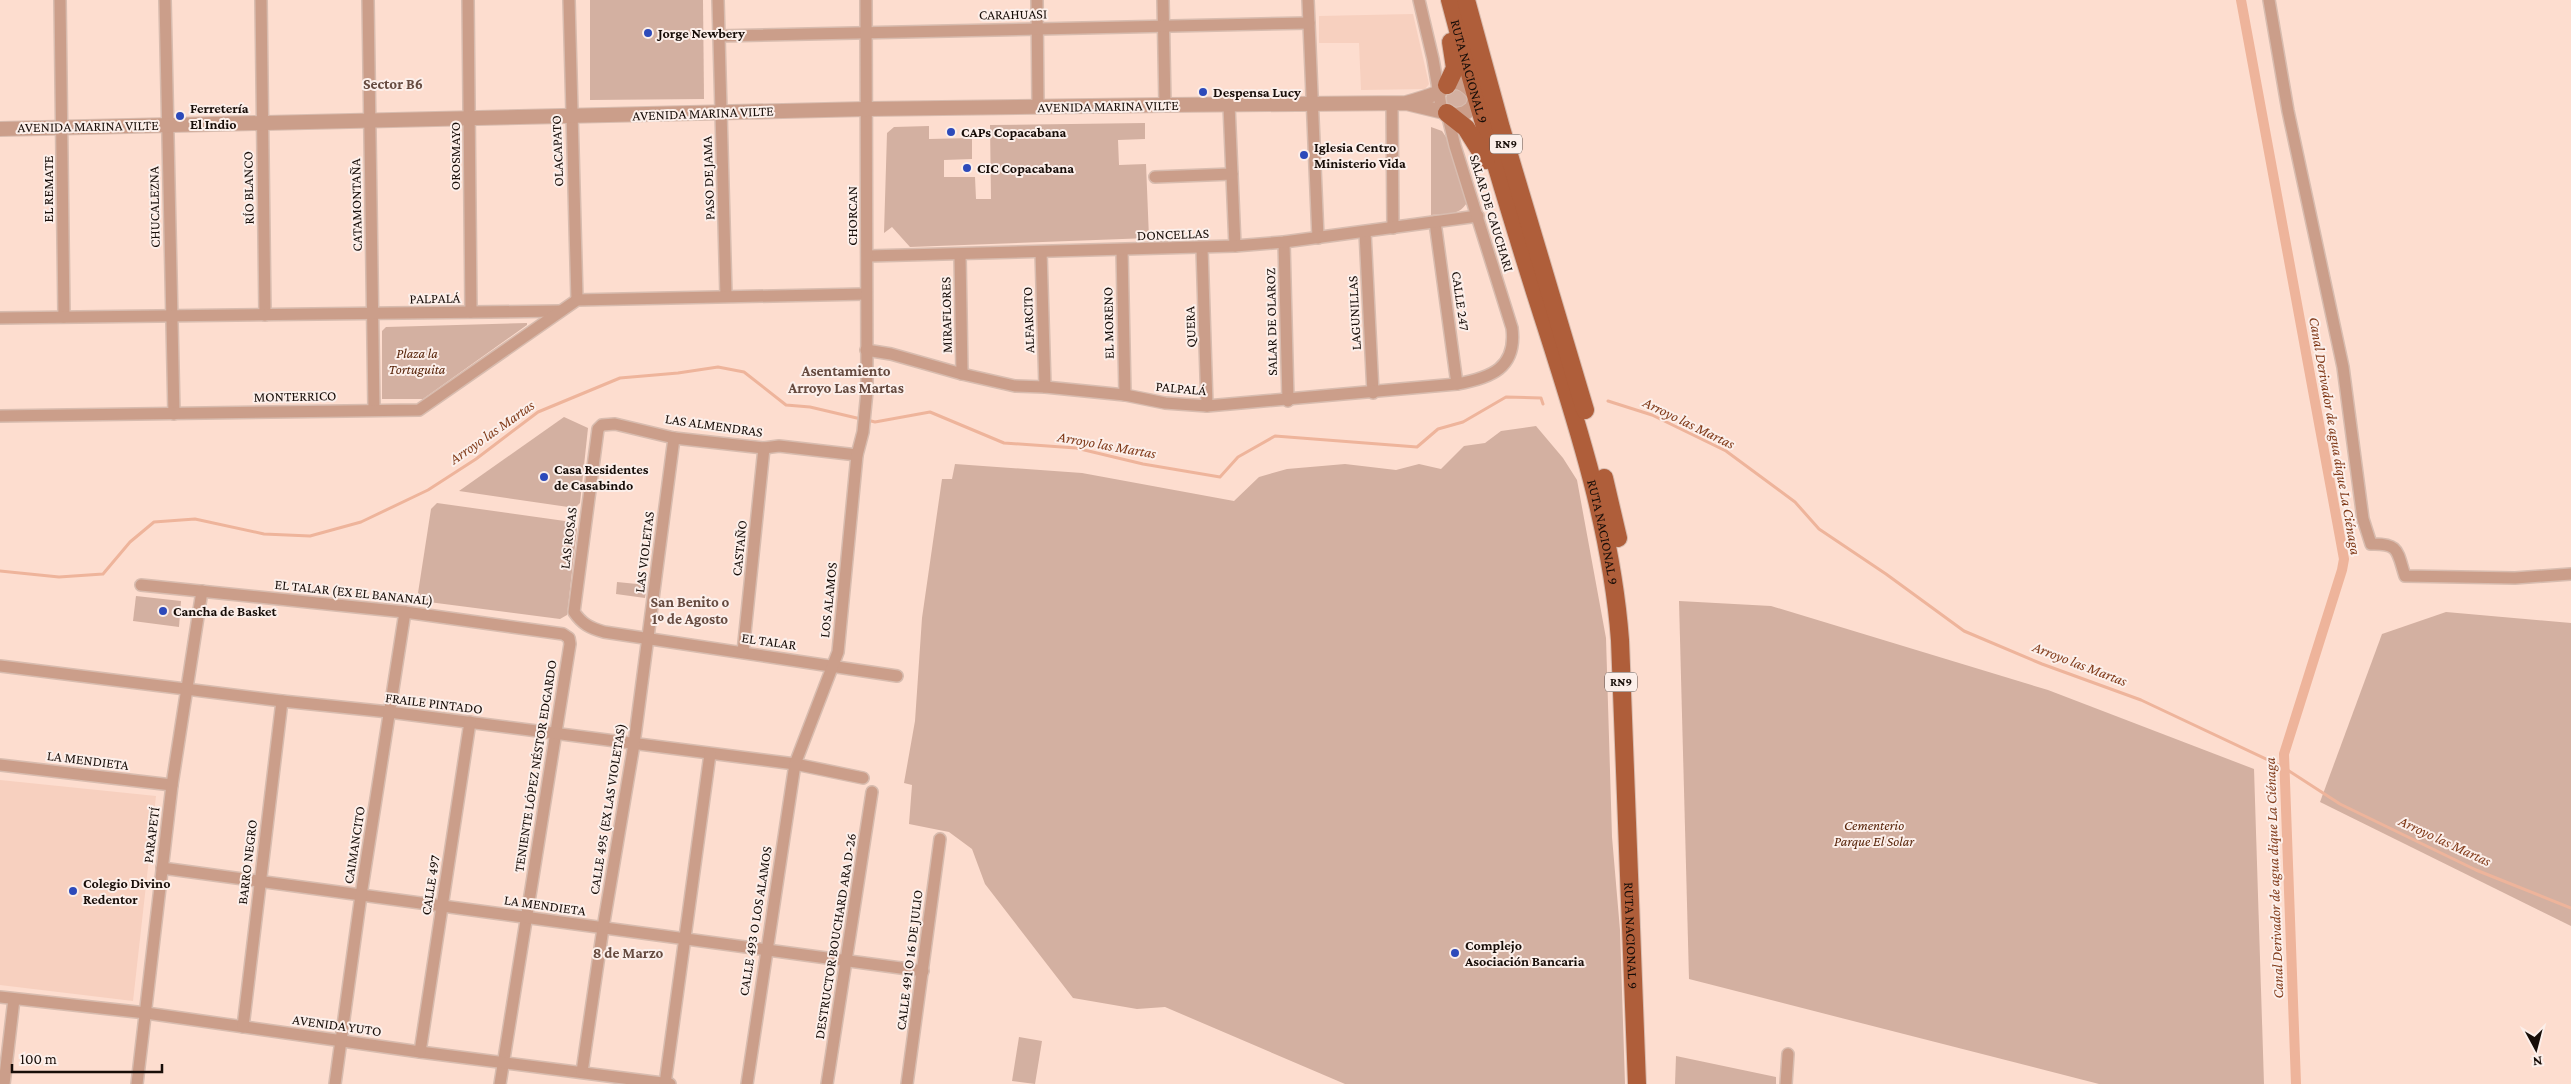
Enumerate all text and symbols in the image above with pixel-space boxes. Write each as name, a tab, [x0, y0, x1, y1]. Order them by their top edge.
street label: CARAHUASI	[979, 5, 1047, 23]
street label: RUTA NACIONAL 9	[1447, 18, 1492, 125]
place label: Jorge Newbery	[656, 25, 745, 41]
marker: Jorge Newbery	[642, 27, 654, 39]
district label: Sector B6	[363, 76, 423, 92]
place label: Despensa Lucy	[1213, 84, 1301, 100]
marker: Despensa Lucy	[1197, 86, 1209, 98]
street label: AVENIDA MARINA VILTE	[1037, 97, 1179, 115]
place label: Ferretería El Indio	[190, 100, 249, 132]
street label: AVENIDA MARINA VILTE	[632, 103, 774, 123]
marker: Ferretería El Indio	[174, 110, 186, 122]
street label: OLACAPATO	[548, 115, 566, 187]
street label: AVENIDA MARINA VILTE	[17, 117, 159, 135]
street label: OROSMAYO	[447, 122, 463, 190]
place label: CAPs Copacabana	[961, 124, 1067, 140]
marker: CAPs Copacabana	[945, 126, 957, 138]
road number: RN9	[1490, 134, 1522, 154]
street label: PASO DE JAMA	[699, 136, 717, 220]
place label: Iglesia Centro Ministerio Vida	[1314, 139, 1406, 171]
marker: Iglesia Centro Ministerio Vida	[1298, 149, 1310, 161]
street label: RÍO BLANCO	[239, 151, 257, 225]
street label: SALAR DE CAUCHARI	[1467, 152, 1517, 274]
street label: EL REMATE	[40, 155, 56, 222]
street label: CATAMONTAÑA	[347, 158, 365, 252]
place label: CIC Copacabana	[977, 160, 1074, 176]
marker: CIC Copacabana	[961, 162, 973, 174]
street label: CHUCALEZNA	[145, 166, 163, 248]
street label: CHORCAN	[844, 186, 860, 246]
street label: DONCELLAS	[1137, 225, 1210, 243]
street label: SALAR DE OLAROZ	[1262, 268, 1280, 376]
street label: CALLE 247	[1449, 270, 1473, 332]
street label: LAGUNILLAS	[1344, 275, 1364, 351]
street label: MIRAFLORES	[937, 276, 955, 353]
street label: ALFARCITO	[1019, 287, 1037, 353]
street label: EL MORENO	[1099, 287, 1117, 359]
street label: PALPALÁ	[409, 290, 461, 306]
street label: QUERA	[1181, 306, 1199, 348]
water label: Canal Derivador de agua dique La Ciénaga	[2305, 316, 2364, 556]
park label: Plaza la Tortuguita	[389, 345, 446, 377]
district label: Asentamiento Arroyo Las Martas	[787, 363, 904, 396]
street label: PALPALÁ	[1155, 378, 1207, 398]
street label: MONTERRICO	[253, 387, 337, 405]
water label: Arroyo las Martas	[1639, 394, 1738, 453]
water label: Arroyo las Martas	[446, 397, 538, 469]
street label: LAS ALMENDRAS	[664, 410, 764, 440]
water label: Arroyo las Martas	[1055, 428, 1158, 463]
place label: Casa Residentes de Casabindo	[554, 461, 649, 493]
marker: Casa Residentes de Casabindo	[538, 471, 550, 483]
street label: RUTA NACIONAL 9	[1584, 478, 1622, 586]
street label: LAS ROSAS	[556, 506, 580, 570]
street label: LAS VIOLETAS	[631, 510, 657, 594]
street label: CASTAÑO	[728, 519, 750, 577]
street label: LOS ALAMOS	[816, 561, 840, 639]
street label: EL TALAR (EX EL BANANAL)	[274, 576, 434, 609]
district label: San Benito o 1º de Agosto	[651, 594, 730, 627]
place label: Cancha de Basket	[173, 603, 278, 619]
marker: Cancha de Basket	[157, 605, 169, 617]
street label: EL TALAR	[741, 629, 798, 653]
water label: Arroyo las Martas	[2029, 638, 2130, 690]
street label: TENIENTE LÓPEZ NÉSTOR EDGARDO	[510, 659, 560, 873]
road number: RN9	[1605, 672, 1637, 692]
street label: FRAILE PINTADO	[384, 689, 484, 717]
street label: CALLE 495 (EX LAS VIOLETAS)	[586, 722, 629, 896]
street label: LA MENDIETA	[46, 747, 130, 773]
water label: Canal Derivador de agua dique La Ciénaga	[2262, 757, 2287, 999]
street label: CAIMANCITO	[340, 805, 368, 885]
street label: PARAPETÍ	[140, 806, 162, 864]
water label: Arroyo las Martas	[2395, 812, 2494, 870]
park label: Cementerio Parque El Solar	[1834, 817, 1915, 849]
street label: BARRO NEGRO	[234, 819, 260, 905]
street label: DESTRUCTOR BOUCHARD ARA D-26	[811, 832, 859, 1040]
street label: CALLE 493 O LOS ALAMOS	[735, 845, 775, 997]
street label: CALLE 497	[417, 853, 443, 916]
place label: Colegio Divino Redentor	[83, 875, 170, 907]
street label: RUTA NACIONAL 9	[1621, 882, 1641, 989]
marker: Colegio Divino Redentor	[67, 885, 79, 897]
street label: CALLE 491 O 16 DE JULIO	[892, 889, 926, 1031]
street label: LA MENDIETA	[503, 891, 587, 919]
place label: Complejo Asociación Bancaria	[1464, 937, 1585, 969]
district label: 8 de Marzo	[593, 945, 664, 961]
marker: Complejo Asociación Bancaria	[1449, 947, 1461, 959]
street label: AVENIDA YUTO	[291, 1011, 383, 1039]
north arrow	[2511, 1024, 2561, 1074]
scale bar	[12, 1042, 162, 1074]
text: 100 m	[20, 1051, 57, 1067]
text: N	[2531, 1053, 2543, 1070]

